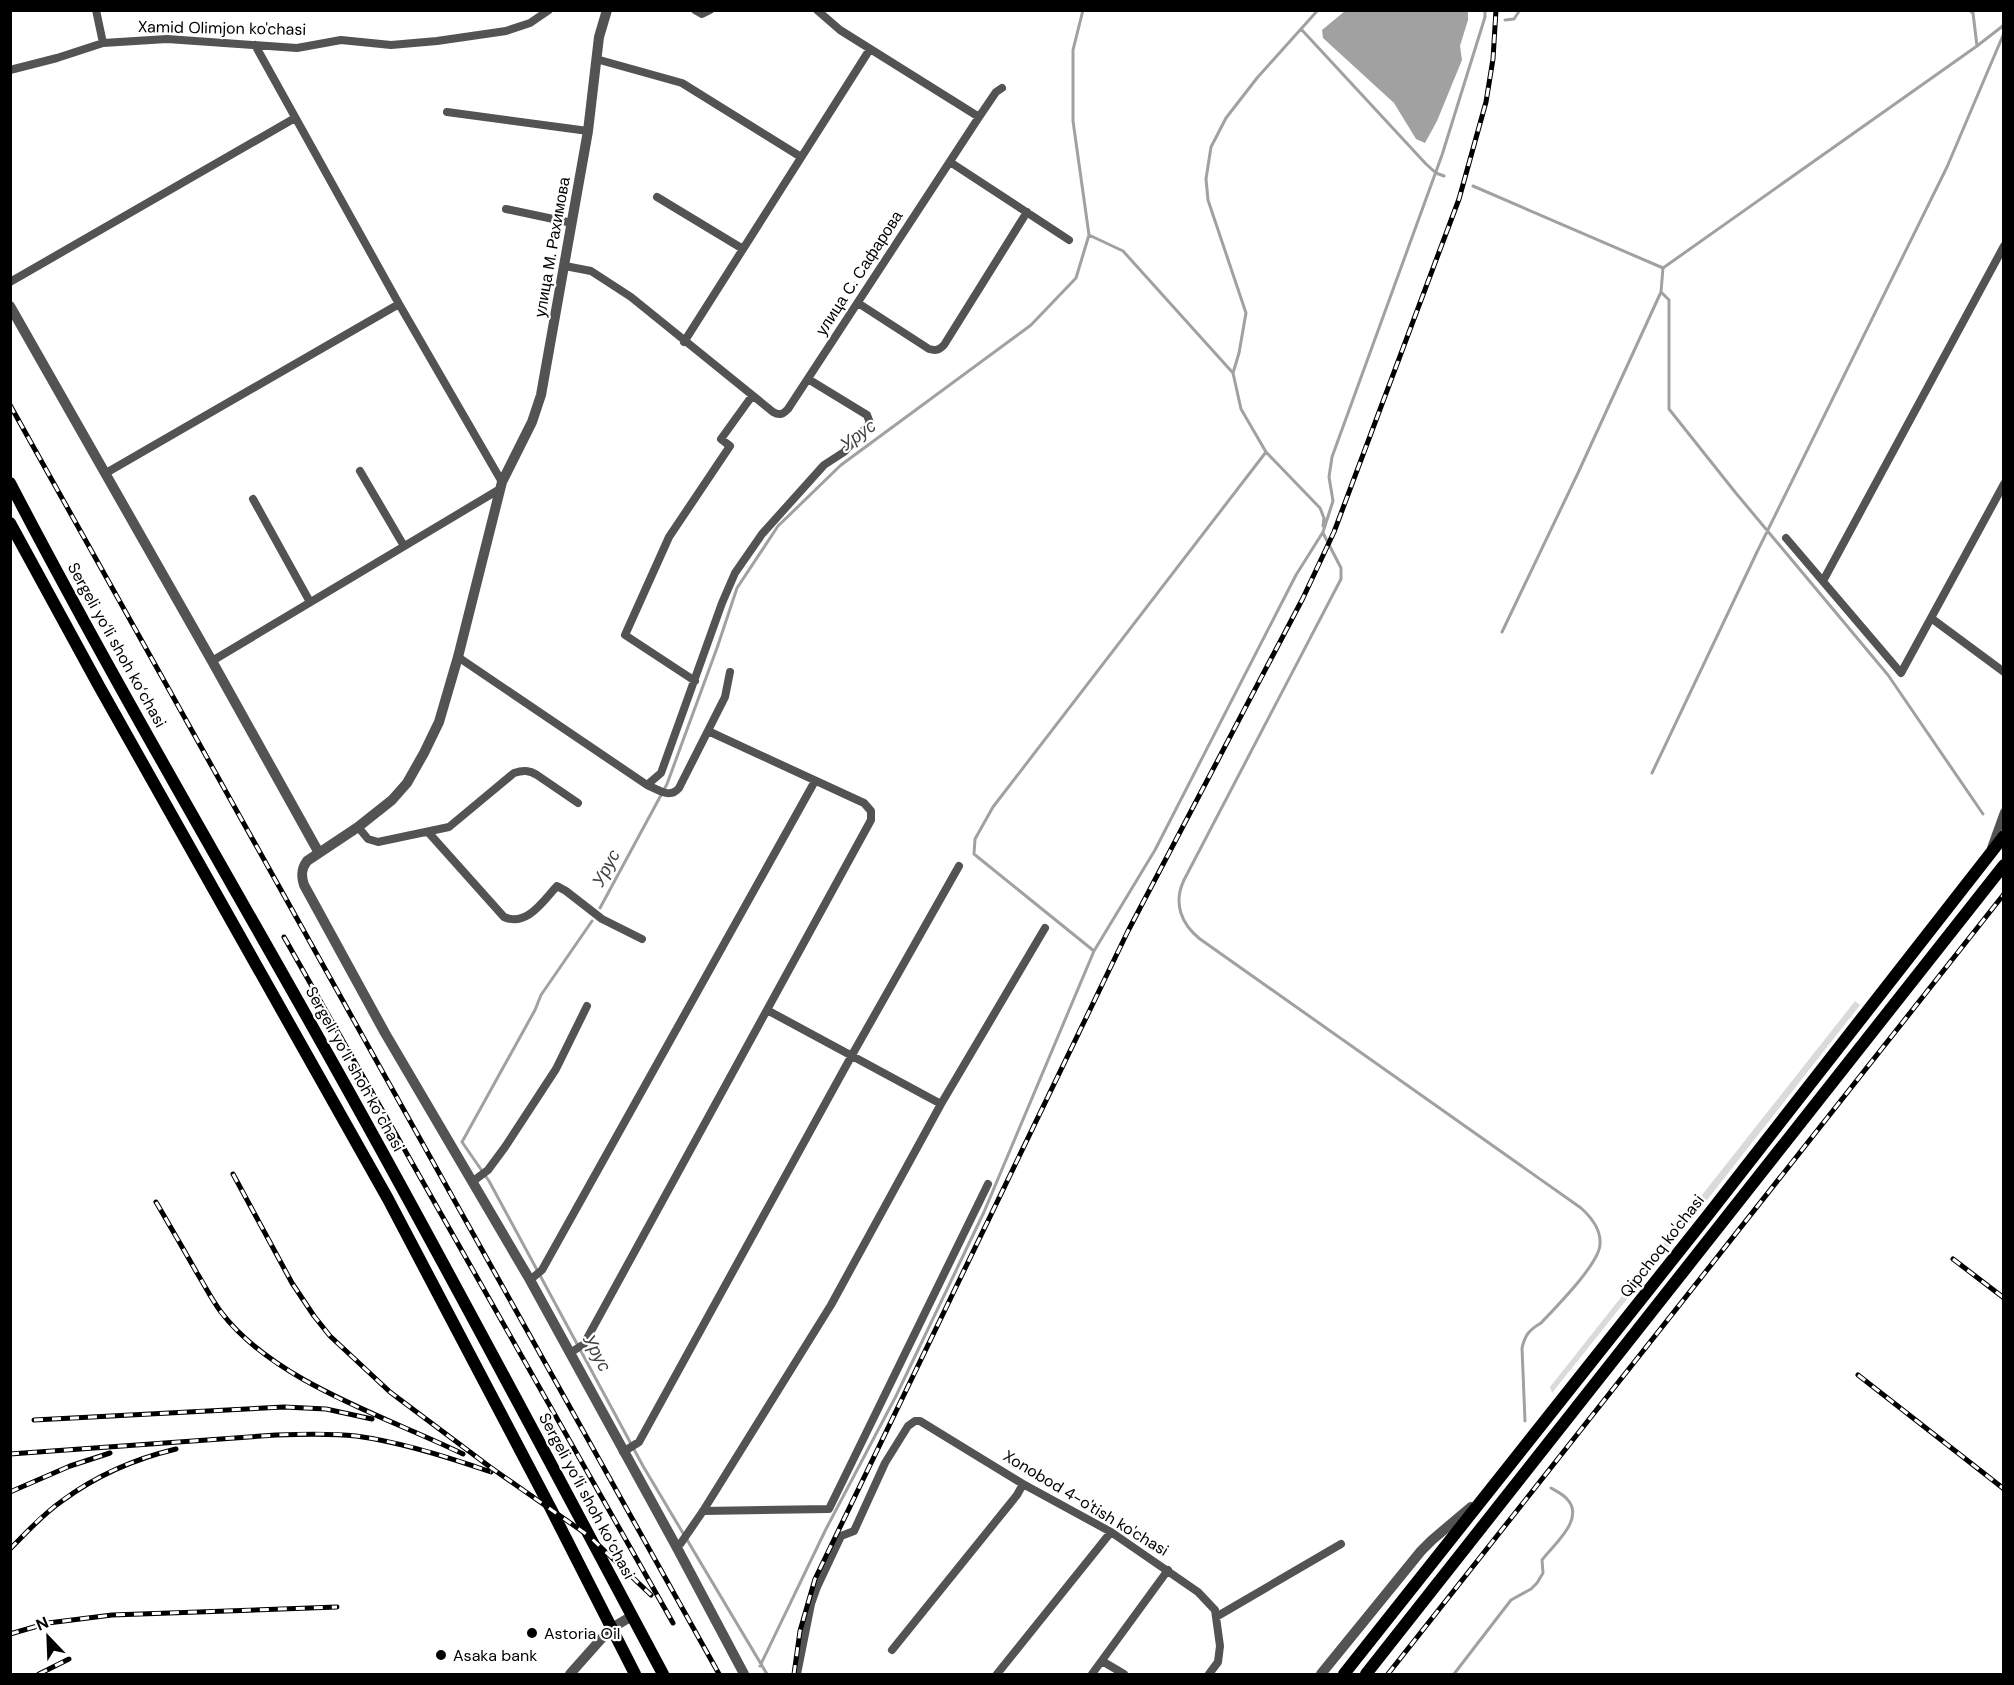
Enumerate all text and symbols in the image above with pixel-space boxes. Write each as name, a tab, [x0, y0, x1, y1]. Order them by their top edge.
street label: Xamid Olimjon ko'chasi	[138, 16, 306, 40]
street label: улица М. Рахимова	[529, 175, 575, 319]
street label: улица С. Сафарова	[811, 206, 907, 339]
water label: Урус	[834, 414, 881, 457]
street label: Sergeli yo‘li shoh ko‘chasi	[63, 559, 171, 731]
water label: Урус	[586, 845, 626, 892]
street label: Sergeli yo‘li shoh ko‘chasi	[301, 983, 409, 1155]
street label: Qipchoq ko'chasi	[1615, 1190, 1709, 1302]
water label: Урус	[577, 1329, 617, 1376]
street label: Sergeli yo‘li shoh ko‘chasi	[534, 1409, 640, 1583]
street label: Xonobod 4-o'tish ko'chasi	[999, 1445, 1173, 1561]
north arrow	[18, 1607, 78, 1667]
text: N	[33, 1612, 52, 1636]
place label: Astoria Oil	[544, 1623, 620, 1644]
marker: Astoria Oil	[525, 1626, 539, 1640]
place label: Asaka bank	[453, 1645, 537, 1666]
marker: Asaka bank	[434, 1648, 448, 1662]

